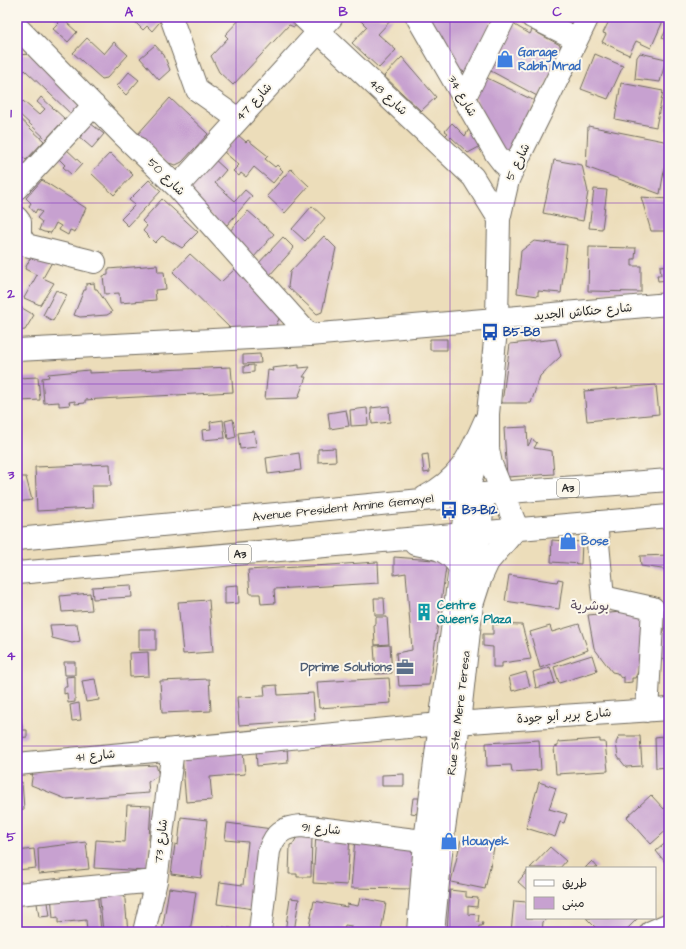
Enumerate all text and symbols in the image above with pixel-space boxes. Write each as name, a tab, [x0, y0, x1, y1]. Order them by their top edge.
text: A	[125, 3, 134, 21]
text: B	[338, 3, 348, 21]
text: C	[552, 3, 562, 21]
place label: Garage Rabih Mrad	[518, 44, 582, 75]
shop icon: Garage Rabih Mrad	[495, 49, 515, 69]
street label: شارع 34	[443, 72, 481, 120]
street label: شارع 48	[365, 75, 411, 119]
street label: شارع 47	[232, 79, 276, 125]
text: 1	[10, 104, 12, 122]
street label: شارع 5	[502, 141, 534, 183]
street label: شارع 50	[143, 154, 189, 200]
text: 2	[6, 285, 15, 303]
street label: شارع حنكاش الجديد	[533, 299, 633, 325]
bus stop icon: B5-B8	[480, 322, 500, 342]
place label: B5-B8	[503, 324, 540, 341]
text: 3	[7, 466, 15, 484]
road number: A3	[557, 479, 579, 497]
street label: Avenue President Amine Gemayel	[252, 490, 435, 527]
bus stop icon: B3-B12	[439, 500, 459, 520]
place label: B3-B12	[462, 502, 497, 519]
shop icon: Bose	[558, 531, 578, 551]
place label: Bose	[581, 533, 609, 550]
road number: A3	[229, 545, 251, 563]
district label: بوشرية	[571, 596, 609, 616]
place label: Centre Queen's Plaza	[437, 597, 512, 628]
building icon: Centre Queen's Plaza	[414, 602, 434, 622]
text: 4	[7, 647, 16, 665]
street label: Rue Ste. Mere Teresa	[443, 650, 475, 776]
office icon: Dprime Solutions	[395, 657, 415, 677]
place label: Dprime Solutions	[301, 659, 392, 677]
street label: شارع بربر أبو جودة	[516, 704, 612, 728]
street label: شارع 41	[74, 746, 116, 766]
street label: شارع 73	[150, 818, 172, 864]
street label: شارع 91	[301, 819, 341, 839]
text: 5	[6, 828, 16, 846]
shop icon: Houayek	[439, 831, 459, 851]
place label: Houayek	[462, 833, 509, 851]
legend	[526, 867, 656, 919]
text: طريق	[562, 875, 587, 892]
text: مبنى	[562, 895, 585, 912]

